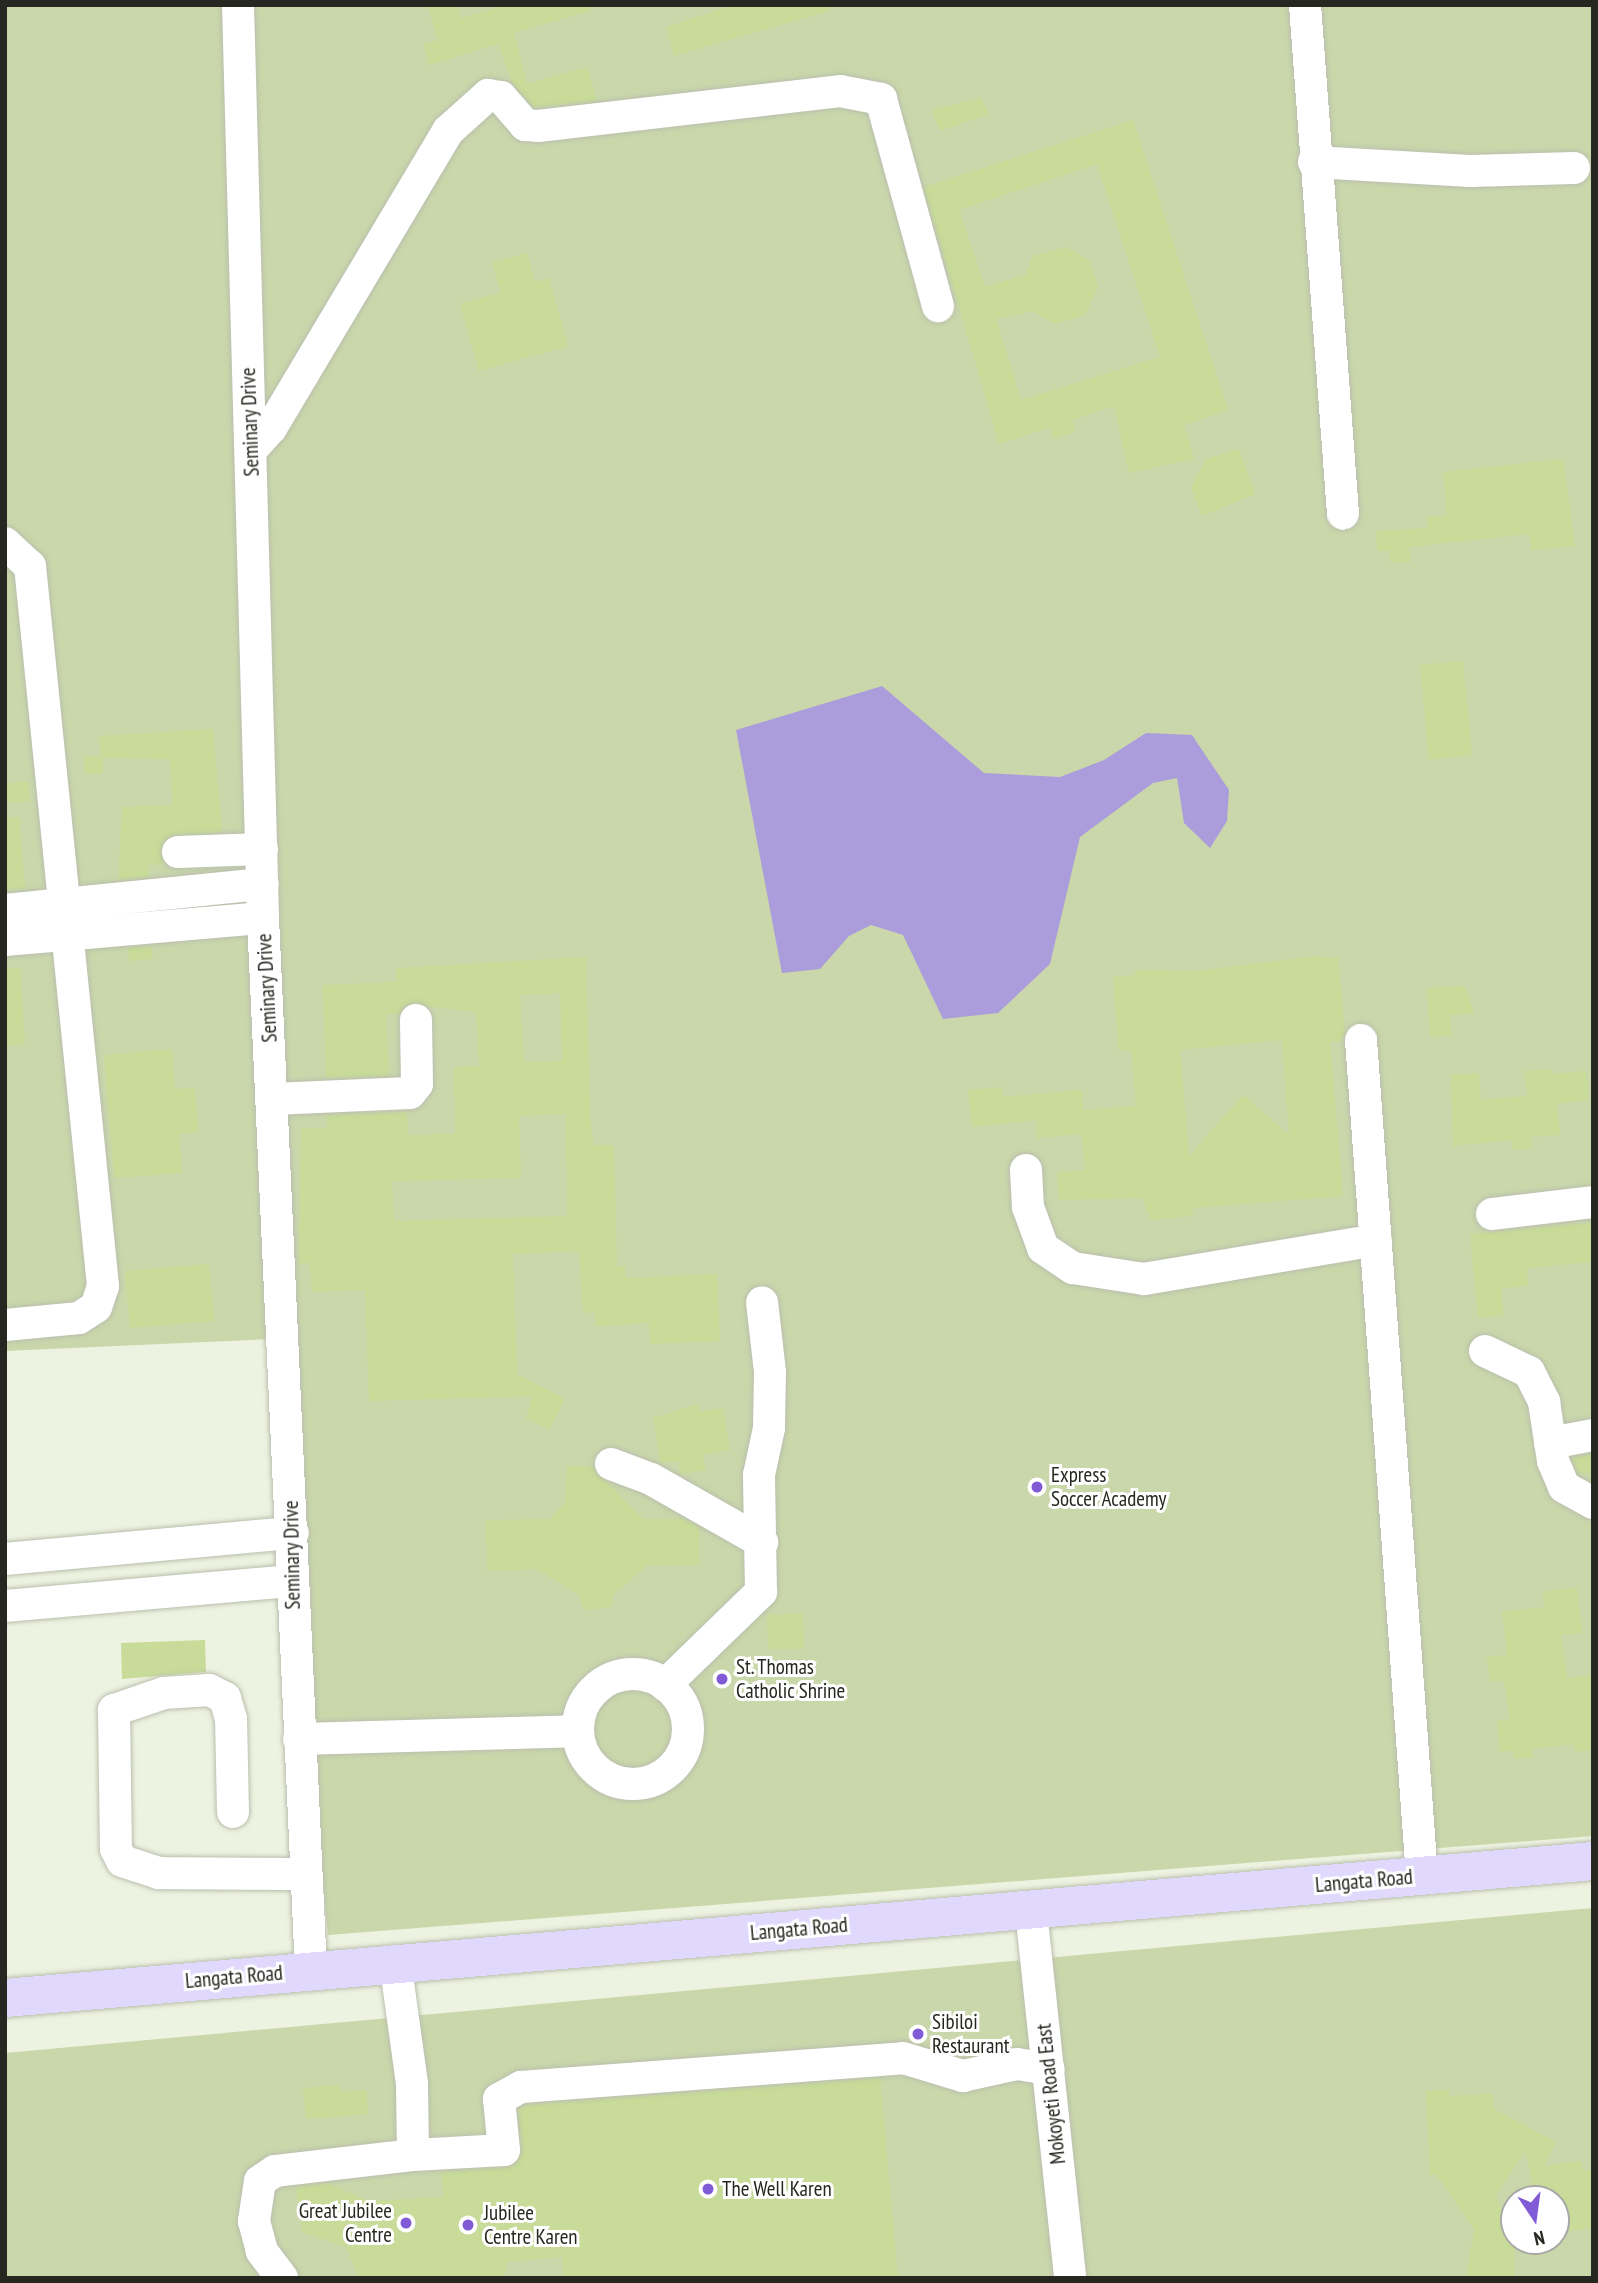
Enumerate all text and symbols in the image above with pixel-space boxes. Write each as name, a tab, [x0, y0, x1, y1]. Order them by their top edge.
street label: Seminary Drive	[235, 367, 265, 477]
street label: Seminary Drive	[252, 933, 282, 1043]
place label: Express Soccer Academy	[1051, 1462, 1167, 1512]
marker: Express Soccer Academy	[1029, 1479, 1045, 1495]
street label: Seminary Drive	[278, 1500, 306, 1610]
place label: St. Thomas Catholic Shrine	[736, 1654, 846, 1704]
marker: St. Thomas Catholic Shrine	[714, 1671, 730, 1687]
street label: Langata Road	[1314, 1864, 1414, 1898]
street label: Langata Road	[749, 1912, 849, 1946]
street label: Langata Road	[184, 1960, 284, 1994]
place label: Sibiloi Restaurant	[932, 2009, 1009, 2059]
street label: Mokoyeti Road East	[1031, 2022, 1071, 2166]
marker: Sibiloi Restaurant	[910, 2026, 926, 2042]
place label: The Well Karen	[722, 2176, 832, 2202]
marker: The Well Karen	[700, 2181, 716, 2197]
north arrow	[1500, 2185, 1570, 2255]
place label: Great Jubilee Centre	[299, 2198, 392, 2248]
place label: Jubilee Centre Karen	[484, 2200, 578, 2250]
marker: Great Jubilee Centre	[398, 2215, 414, 2231]
marker: Jubilee Centre Karen	[458, 2215, 478, 2235]
text: N	[1532, 2226, 1547, 2251]

